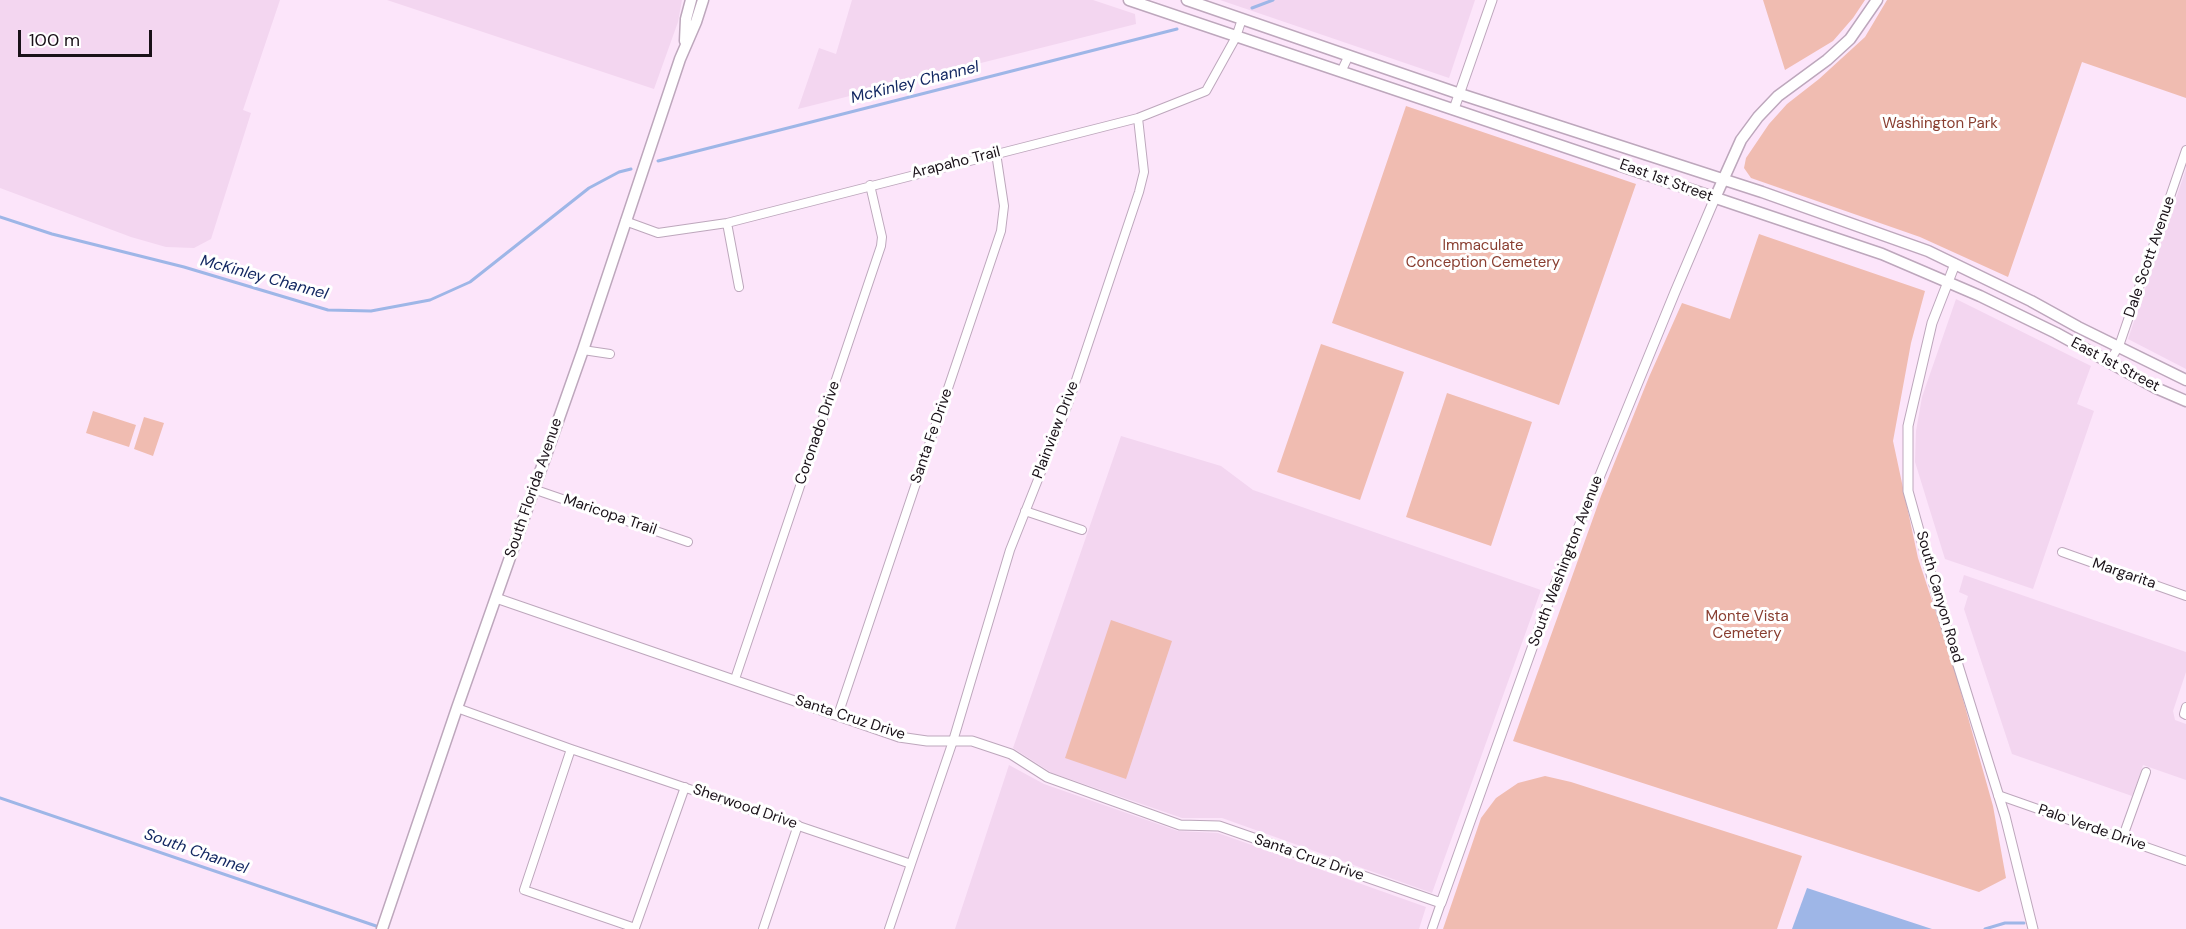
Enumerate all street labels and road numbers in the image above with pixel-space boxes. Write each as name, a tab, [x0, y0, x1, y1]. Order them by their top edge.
street label: Arapaho Trail	[910, 143, 1002, 183]
street label: East 1st Street	[1617, 156, 1715, 206]
street label: Dale Scott Avenue	[2121, 194, 2179, 320]
street label: East 1st Street	[2068, 334, 2162, 396]
street label: Coronado Drive	[792, 379, 844, 487]
street label: Plainview Drive	[1029, 379, 1083, 481]
street label: Santa Fe Drive	[907, 386, 957, 486]
street label: South Florida Avenue	[502, 416, 566, 560]
street label: South Washington Avenue	[1525, 473, 1607, 649]
street label: Maricopa Trail	[561, 491, 659, 539]
street label: South Canyon Road	[1912, 529, 1966, 665]
street label: Margarita	[2090, 555, 2158, 593]
street label: Santa Cruz Drive	[793, 692, 907, 744]
street label: Sherwood Drive	[690, 781, 800, 833]
street label: Palo Verde Drive	[2036, 801, 2148, 855]
street label: Santa Cruz Drive	[1252, 831, 1366, 885]

